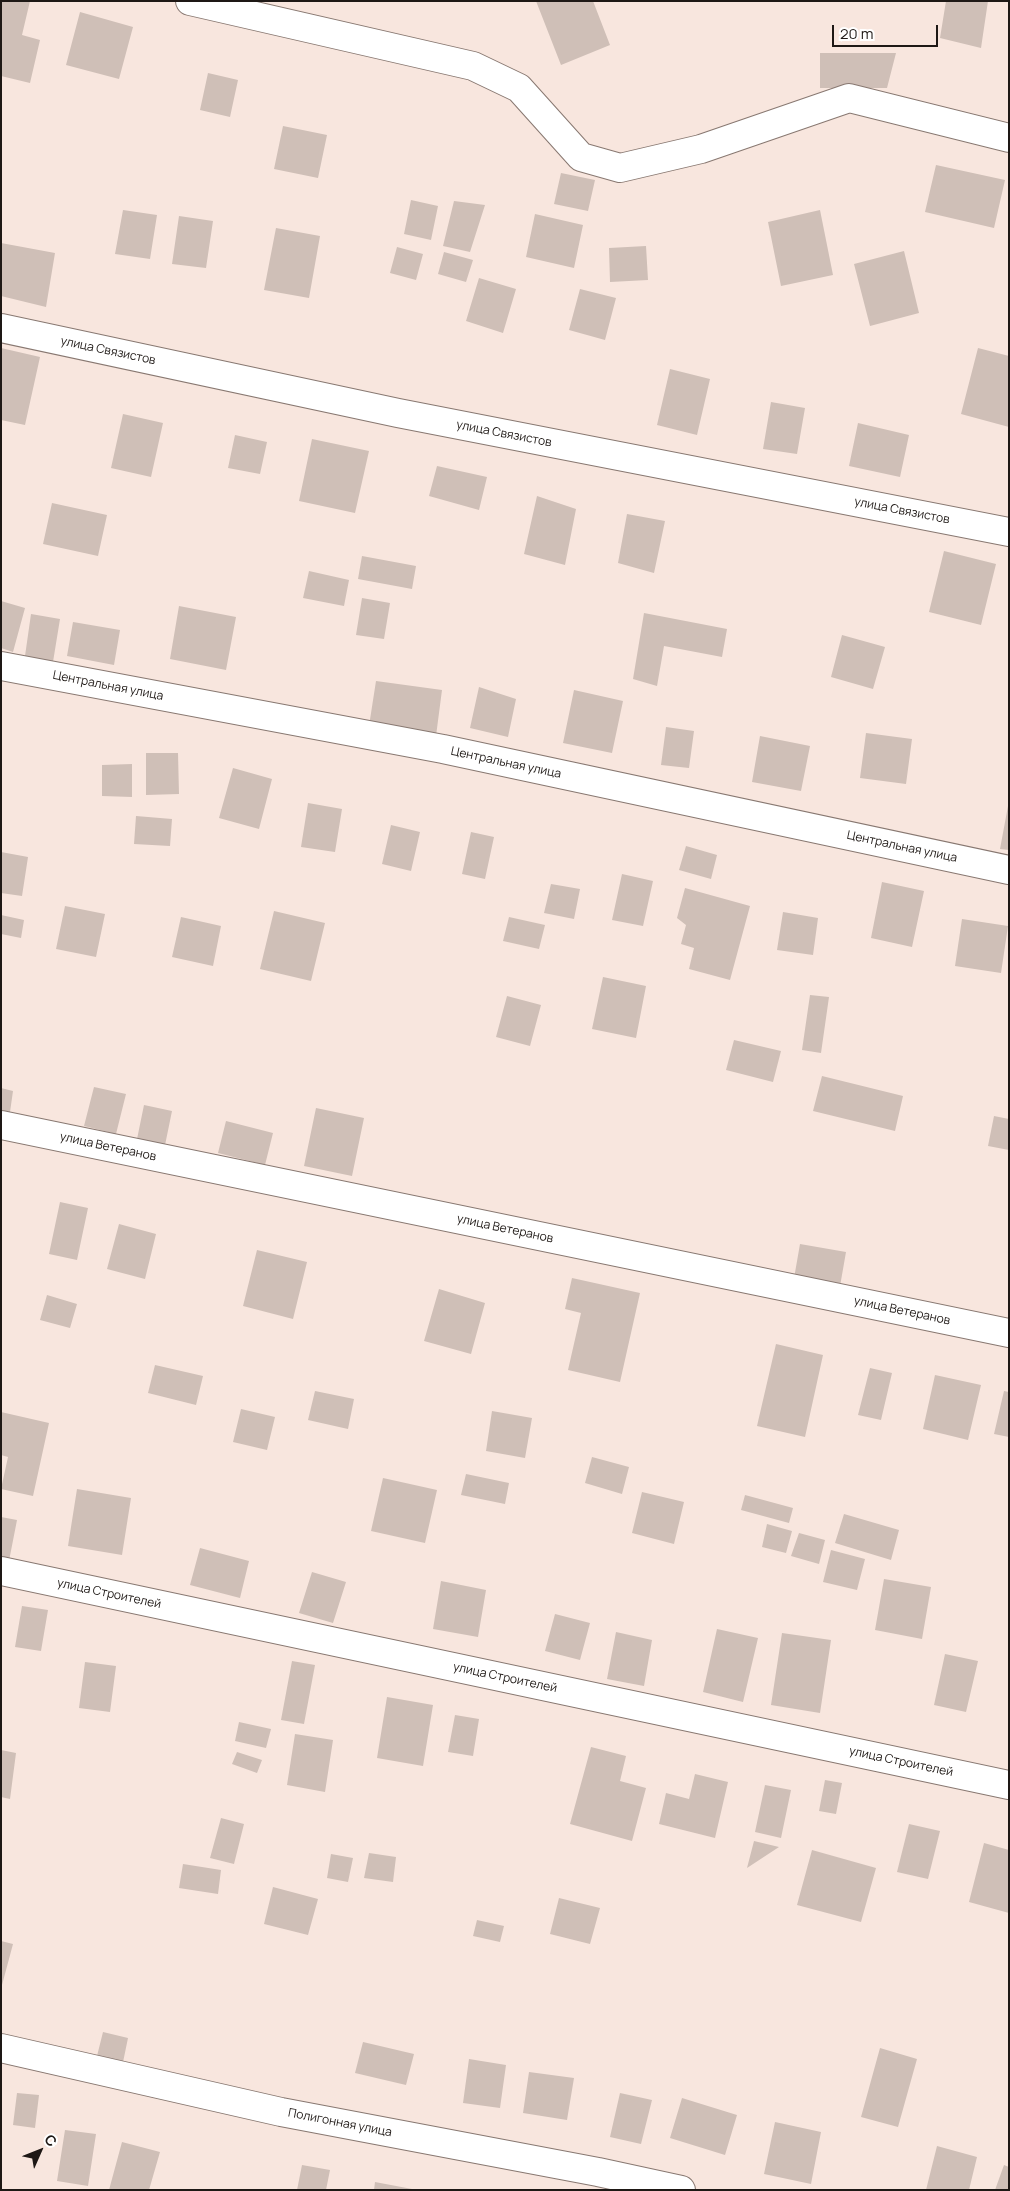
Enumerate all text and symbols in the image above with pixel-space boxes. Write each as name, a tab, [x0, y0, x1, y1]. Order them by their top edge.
scale bar	[835, 15, 941, 47]
text: 20 m	[840, 23, 873, 44]
street label: улица Связистов	[59, 334, 157, 368]
street label: улица Связистов	[455, 418, 553, 450]
street label: улица Связистов	[853, 495, 951, 527]
street label: Центральная улица	[51, 668, 165, 704]
street label: Центральная улица	[450, 744, 562, 782]
street label: Центральная улица	[846, 828, 958, 866]
street label: улица Ветеранов	[59, 1130, 157, 1164]
street label: улица Ветеранов	[456, 1212, 554, 1246]
street label: улица Ветеранов	[853, 1294, 951, 1328]
street label: улица Строителей	[56, 1576, 162, 1612]
street label: улица Строителей	[452, 1660, 558, 1696]
street label: улица Строителей	[848, 1744, 954, 1780]
street label: Полигонная улица	[287, 2106, 393, 2140]
north arrow	[15, 2126, 65, 2176]
text: С	[41, 2130, 62, 2151]

